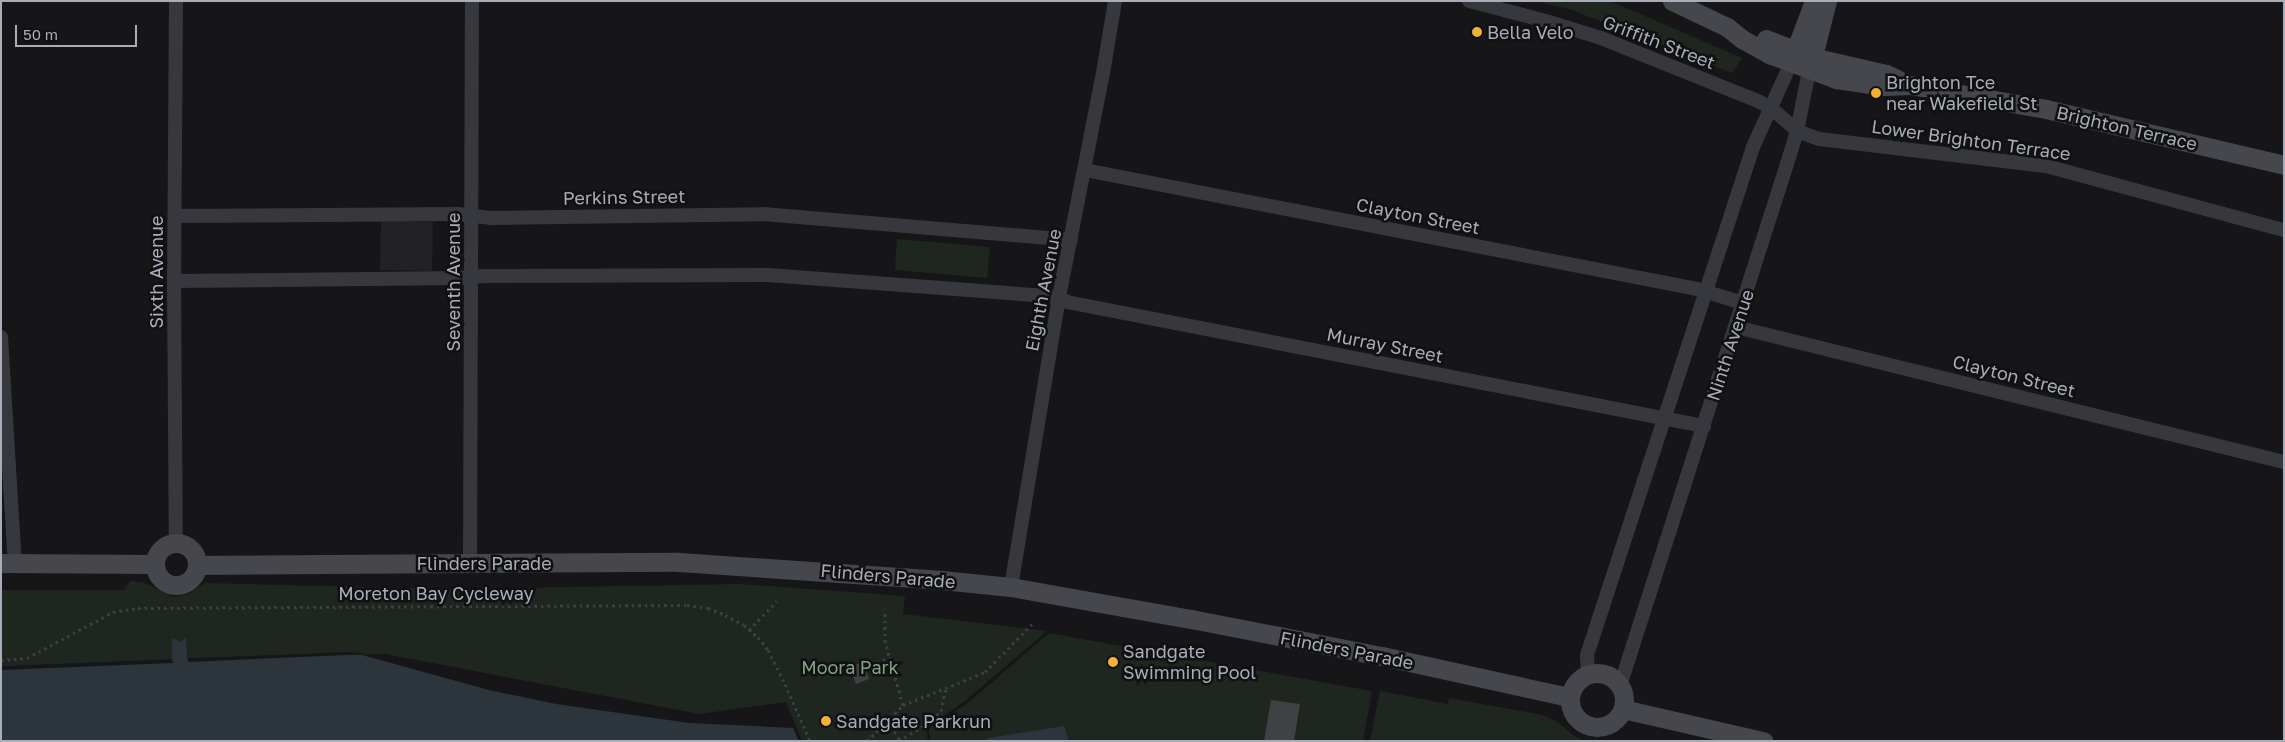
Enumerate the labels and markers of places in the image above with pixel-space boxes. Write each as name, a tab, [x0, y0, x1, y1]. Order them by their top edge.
place label: Bella Velo	[1487, 21, 1573, 43]
marker: Bella Velo	[1471, 26, 1483, 38]
place label: Brighton Tce near Wakefield St	[1886, 72, 2037, 115]
marker: Brighton Tce near Wakefield St	[1870, 87, 1882, 99]
place label: Sandgate Swimming Pool	[1123, 641, 1256, 684]
marker: Sandgate Swimming Pool	[1107, 656, 1119, 668]
place label: Sandgate Parkrun	[836, 710, 991, 732]
marker: Sandgate Parkrun	[820, 715, 832, 727]

